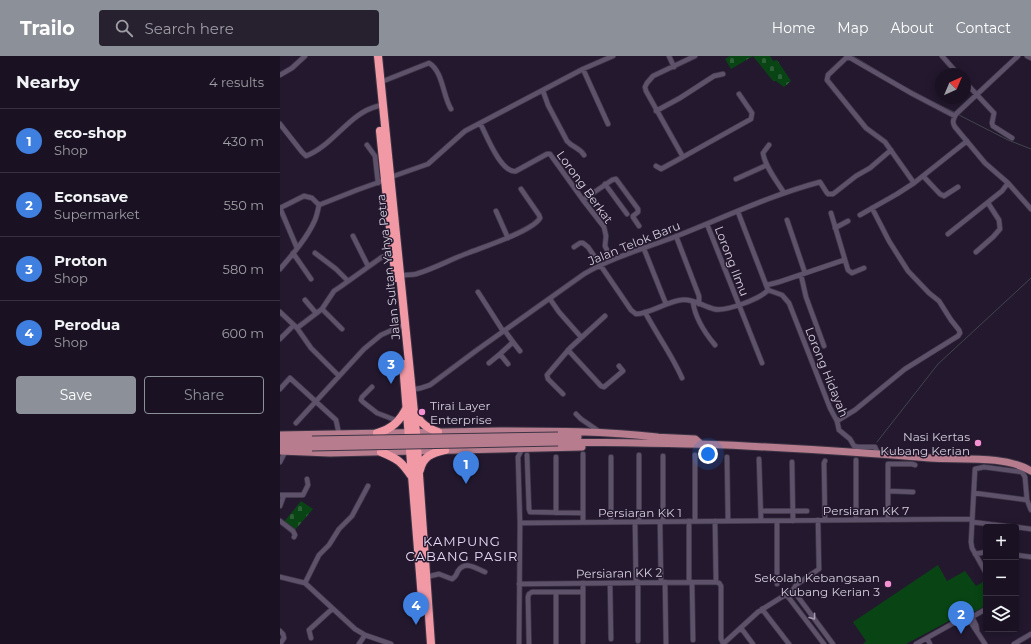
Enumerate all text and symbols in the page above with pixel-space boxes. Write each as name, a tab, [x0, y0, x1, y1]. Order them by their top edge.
search box	[99, 10, 379, 46]
text: Trailo	[20, 17, 75, 40]
icon: search	[113, 17, 135, 39]
text: Search here	[145, 19, 234, 38]
text: Home	[772, 19, 815, 37]
text: Map	[837, 19, 868, 37]
text: About	[890, 19, 934, 37]
text: Contact	[956, 19, 1011, 37]
north arrow	[935, 68, 971, 104]
text: Nearby	[16, 72, 80, 92]
text: 4 results	[209, 74, 264, 90]
text: eco-shop	[54, 123, 127, 142]
text: 1	[26, 133, 32, 149]
text: 430 m	[222, 133, 264, 149]
text: Shop	[54, 142, 88, 158]
street label: Lorong Berkat	[554, 148, 616, 226]
text: Econsave	[54, 187, 128, 206]
street label: Jalan Sultan Yahya Petra	[373, 193, 403, 342]
text: 2	[25, 197, 33, 213]
text: 550 m	[224, 197, 264, 213]
text: Supermarket	[54, 206, 140, 222]
street label: Jalan Telok Baru	[585, 218, 682, 269]
street label: Lorong Ilmu	[712, 224, 752, 298]
text: Proton	[54, 251, 107, 270]
text: 3	[25, 261, 33, 277]
text: 580 m	[223, 261, 264, 277]
text: Shop	[54, 270, 88, 286]
text: Perodua	[54, 315, 120, 334]
text: 4	[25, 325, 33, 341]
text: 600 m	[222, 325, 264, 341]
street label: Lorong Hidayah	[802, 325, 852, 419]
text: Shop	[54, 334, 88, 350]
pin: 3	[378, 351, 404, 384]
button: Save	[16, 376, 136, 414]
button: Share	[144, 376, 264, 414]
place label: Tirai Layer Enterprise	[430, 398, 492, 427]
marker: Tirai Layer Enterprise	[417, 407, 427, 417]
place label: Nasi Kertas Kubang Kerian	[880, 429, 970, 458]
marker: Nasi Kertas Kubang Kerian	[973, 438, 983, 448]
your location	[698, 444, 718, 464]
pin: 1	[453, 451, 479, 484]
street label: Persiaran KK 7	[823, 503, 909, 518]
street label: Persiaran KK 1	[598, 505, 682, 520]
map controls	[983, 524, 1019, 632]
button: +	[983, 524, 1019, 560]
district label: KAMPUNG CABANG PASIR	[406, 533, 518, 564]
button: −	[983, 560, 1019, 596]
street label: Persiaran KK 2	[576, 565, 662, 581]
place label: Sekolah Kebangsaan Kubang Kerian 3	[754, 570, 880, 599]
marker: Sekolah Kebangsaan Kubang Kerian 3	[883, 579, 893, 589]
pin: 4	[403, 592, 429, 625]
button: layers	[983, 596, 1019, 632]
pin: 2	[948, 601, 974, 634]
one-way arrow	[808, 613, 815, 620]

